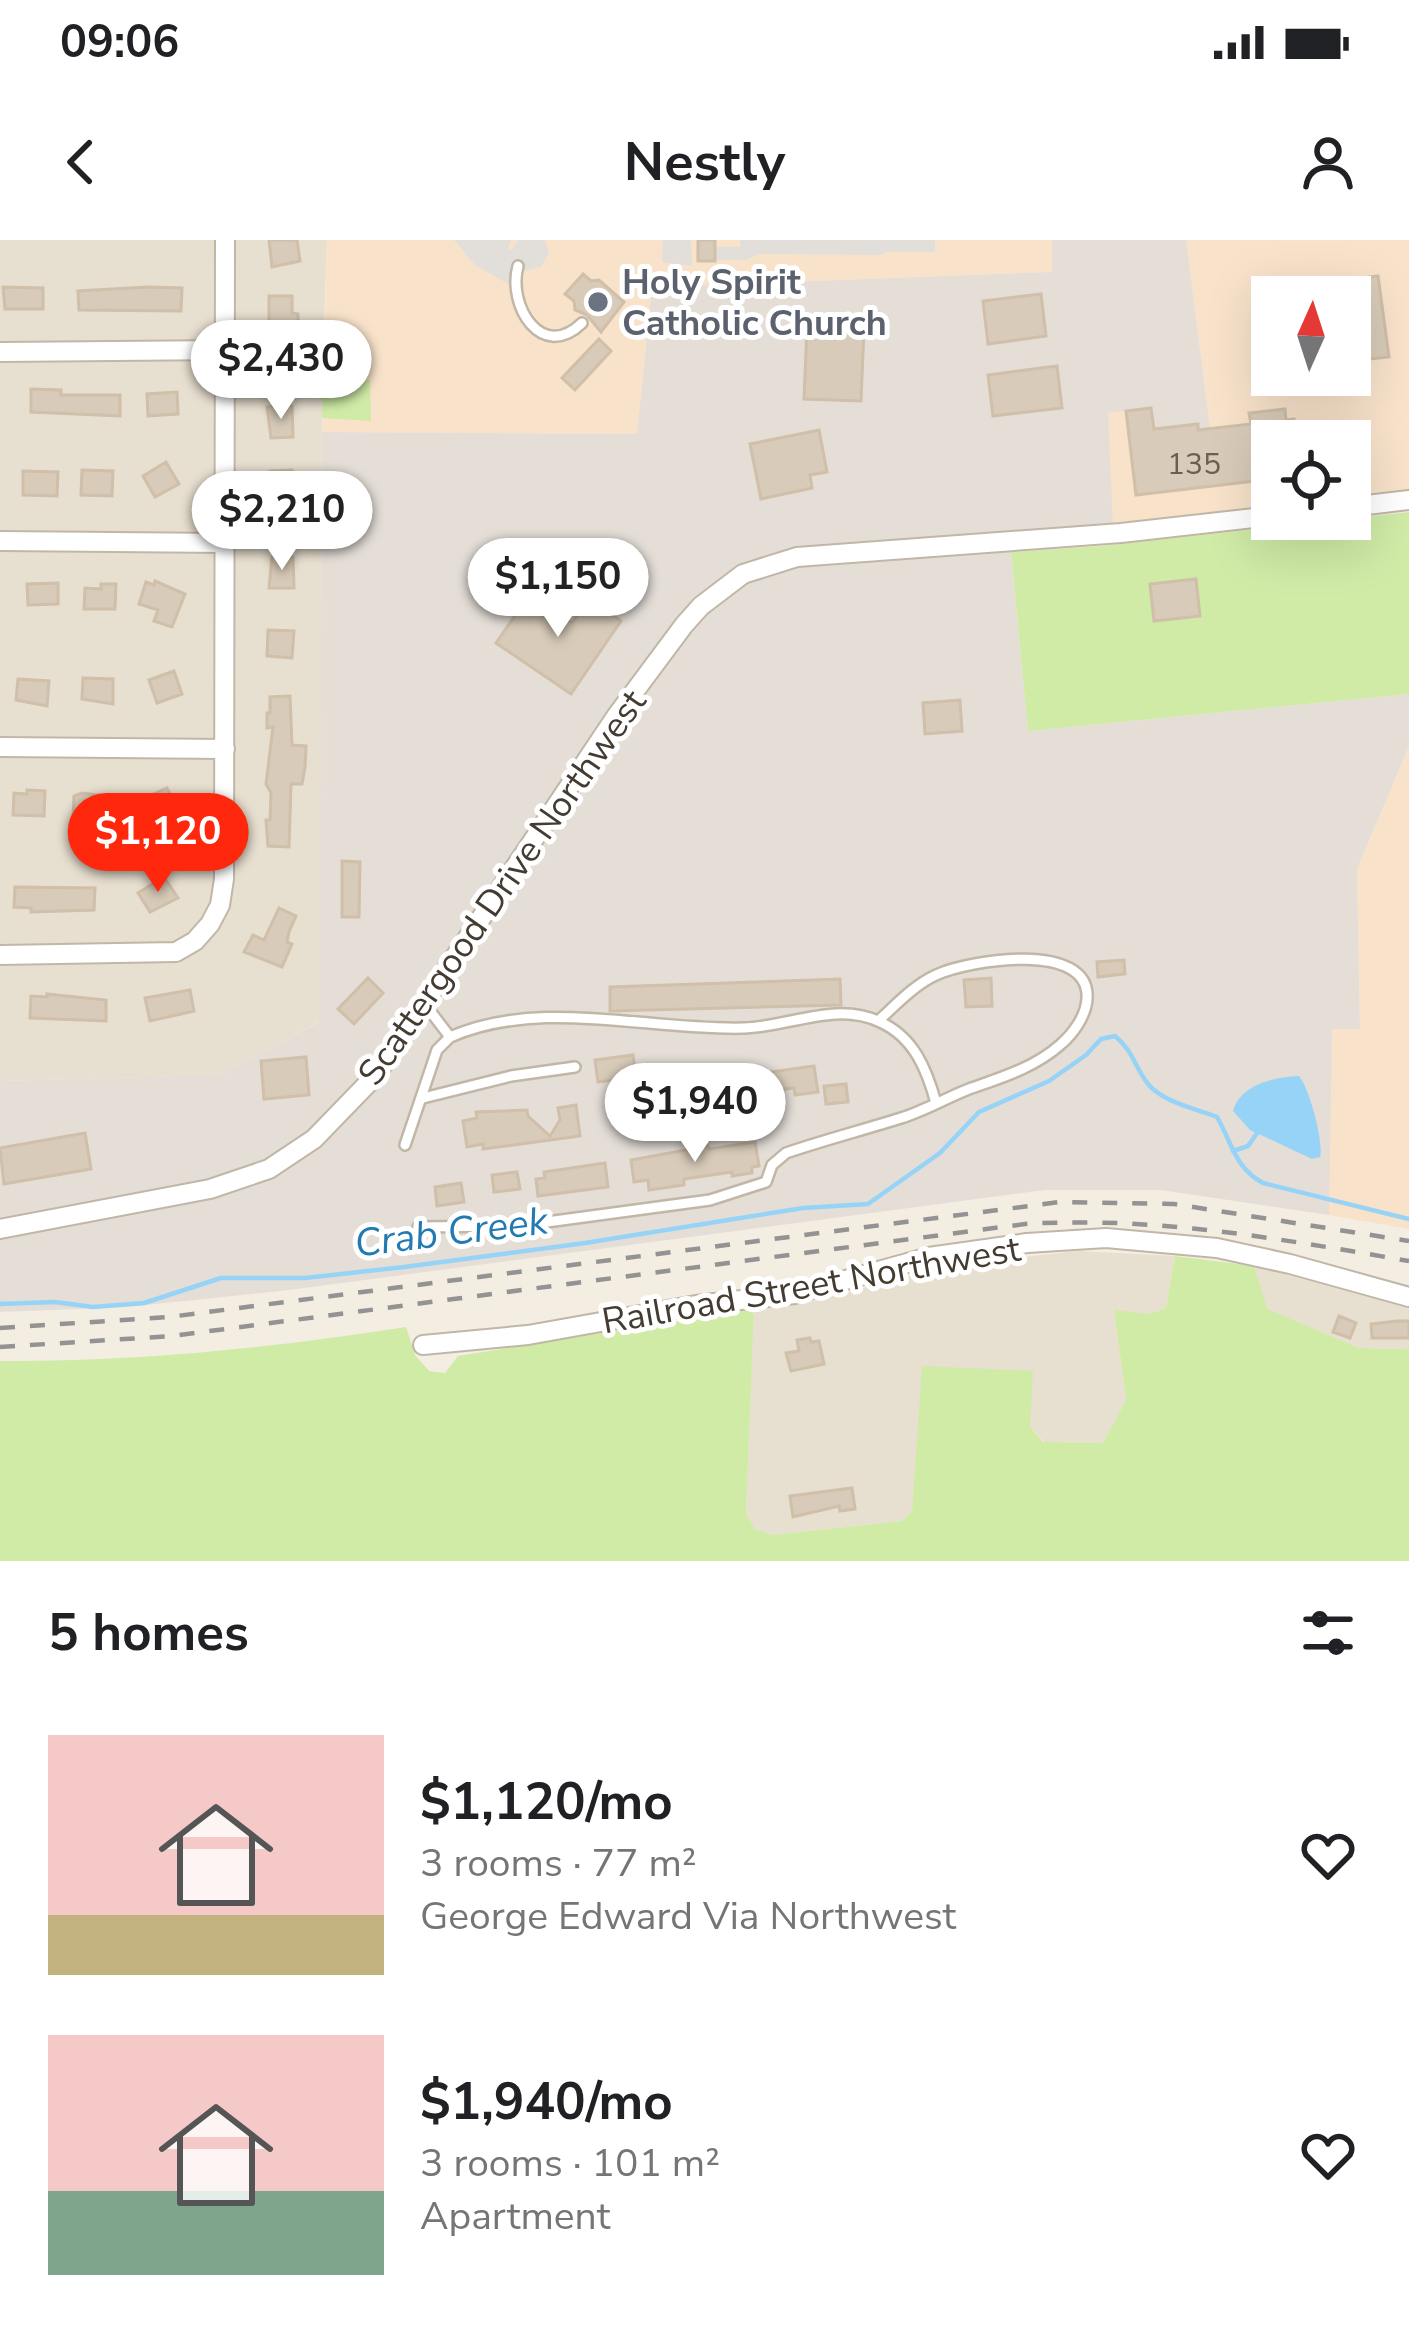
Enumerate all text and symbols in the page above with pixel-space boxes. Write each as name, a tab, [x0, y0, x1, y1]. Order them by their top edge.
text: 09:06	[60, 12, 179, 73]
text: Nestly	[624, 125, 785, 199]
icon: back	[48, 129, 114, 195]
icon: person	[1295, 129, 1361, 195]
place label: Holy Spirit Catholic Church	[622, 258, 887, 348]
north arrow	[1251, 276, 1371, 396]
map controls	[1251, 276, 1371, 540]
marker: Holy Spirit Catholic Church	[585, 289, 611, 315]
pin: $2,430	[183, 320, 379, 422]
text: $2,430	[218, 332, 344, 385]
button: locate	[1251, 420, 1371, 540]
house number: 135	[1167, 444, 1221, 485]
pin: $2,210	[184, 471, 380, 573]
text: $2,210	[219, 483, 345, 536]
pin: $1,150	[460, 538, 656, 640]
text: $1,150	[495, 550, 621, 603]
street label: Scattergood Drive Northwest	[347, 680, 658, 1095]
pin: $1,120	[60, 793, 256, 895]
text: $1,120	[95, 805, 221, 858]
pin: $1,940	[597, 1063, 793, 1165]
text: $1,940	[632, 1075, 758, 1128]
water label: Crab Creek	[351, 1194, 552, 1271]
street label: Railroad Street Northwest	[598, 1224, 1025, 1346]
text: 5 homes	[48, 1598, 249, 1668]
icon: filters	[1295, 1600, 1361, 1666]
text: $1,120/mo	[420, 1767, 673, 1837]
icon: home	[144, 1783, 288, 1927]
icon: heart	[1295, 1822, 1361, 1888]
text: 3 rooms · 77 m²	[420, 1837, 697, 1890]
text: George Edward Via Northwest	[420, 1890, 956, 1943]
text: $1,940/mo	[420, 2067, 673, 2137]
icon: home	[144, 2083, 288, 2227]
icon: heart	[1295, 2122, 1361, 2188]
text: 3 rooms · 101 m²	[420, 2137, 720, 2190]
text: Apartment	[420, 2190, 610, 2243]

